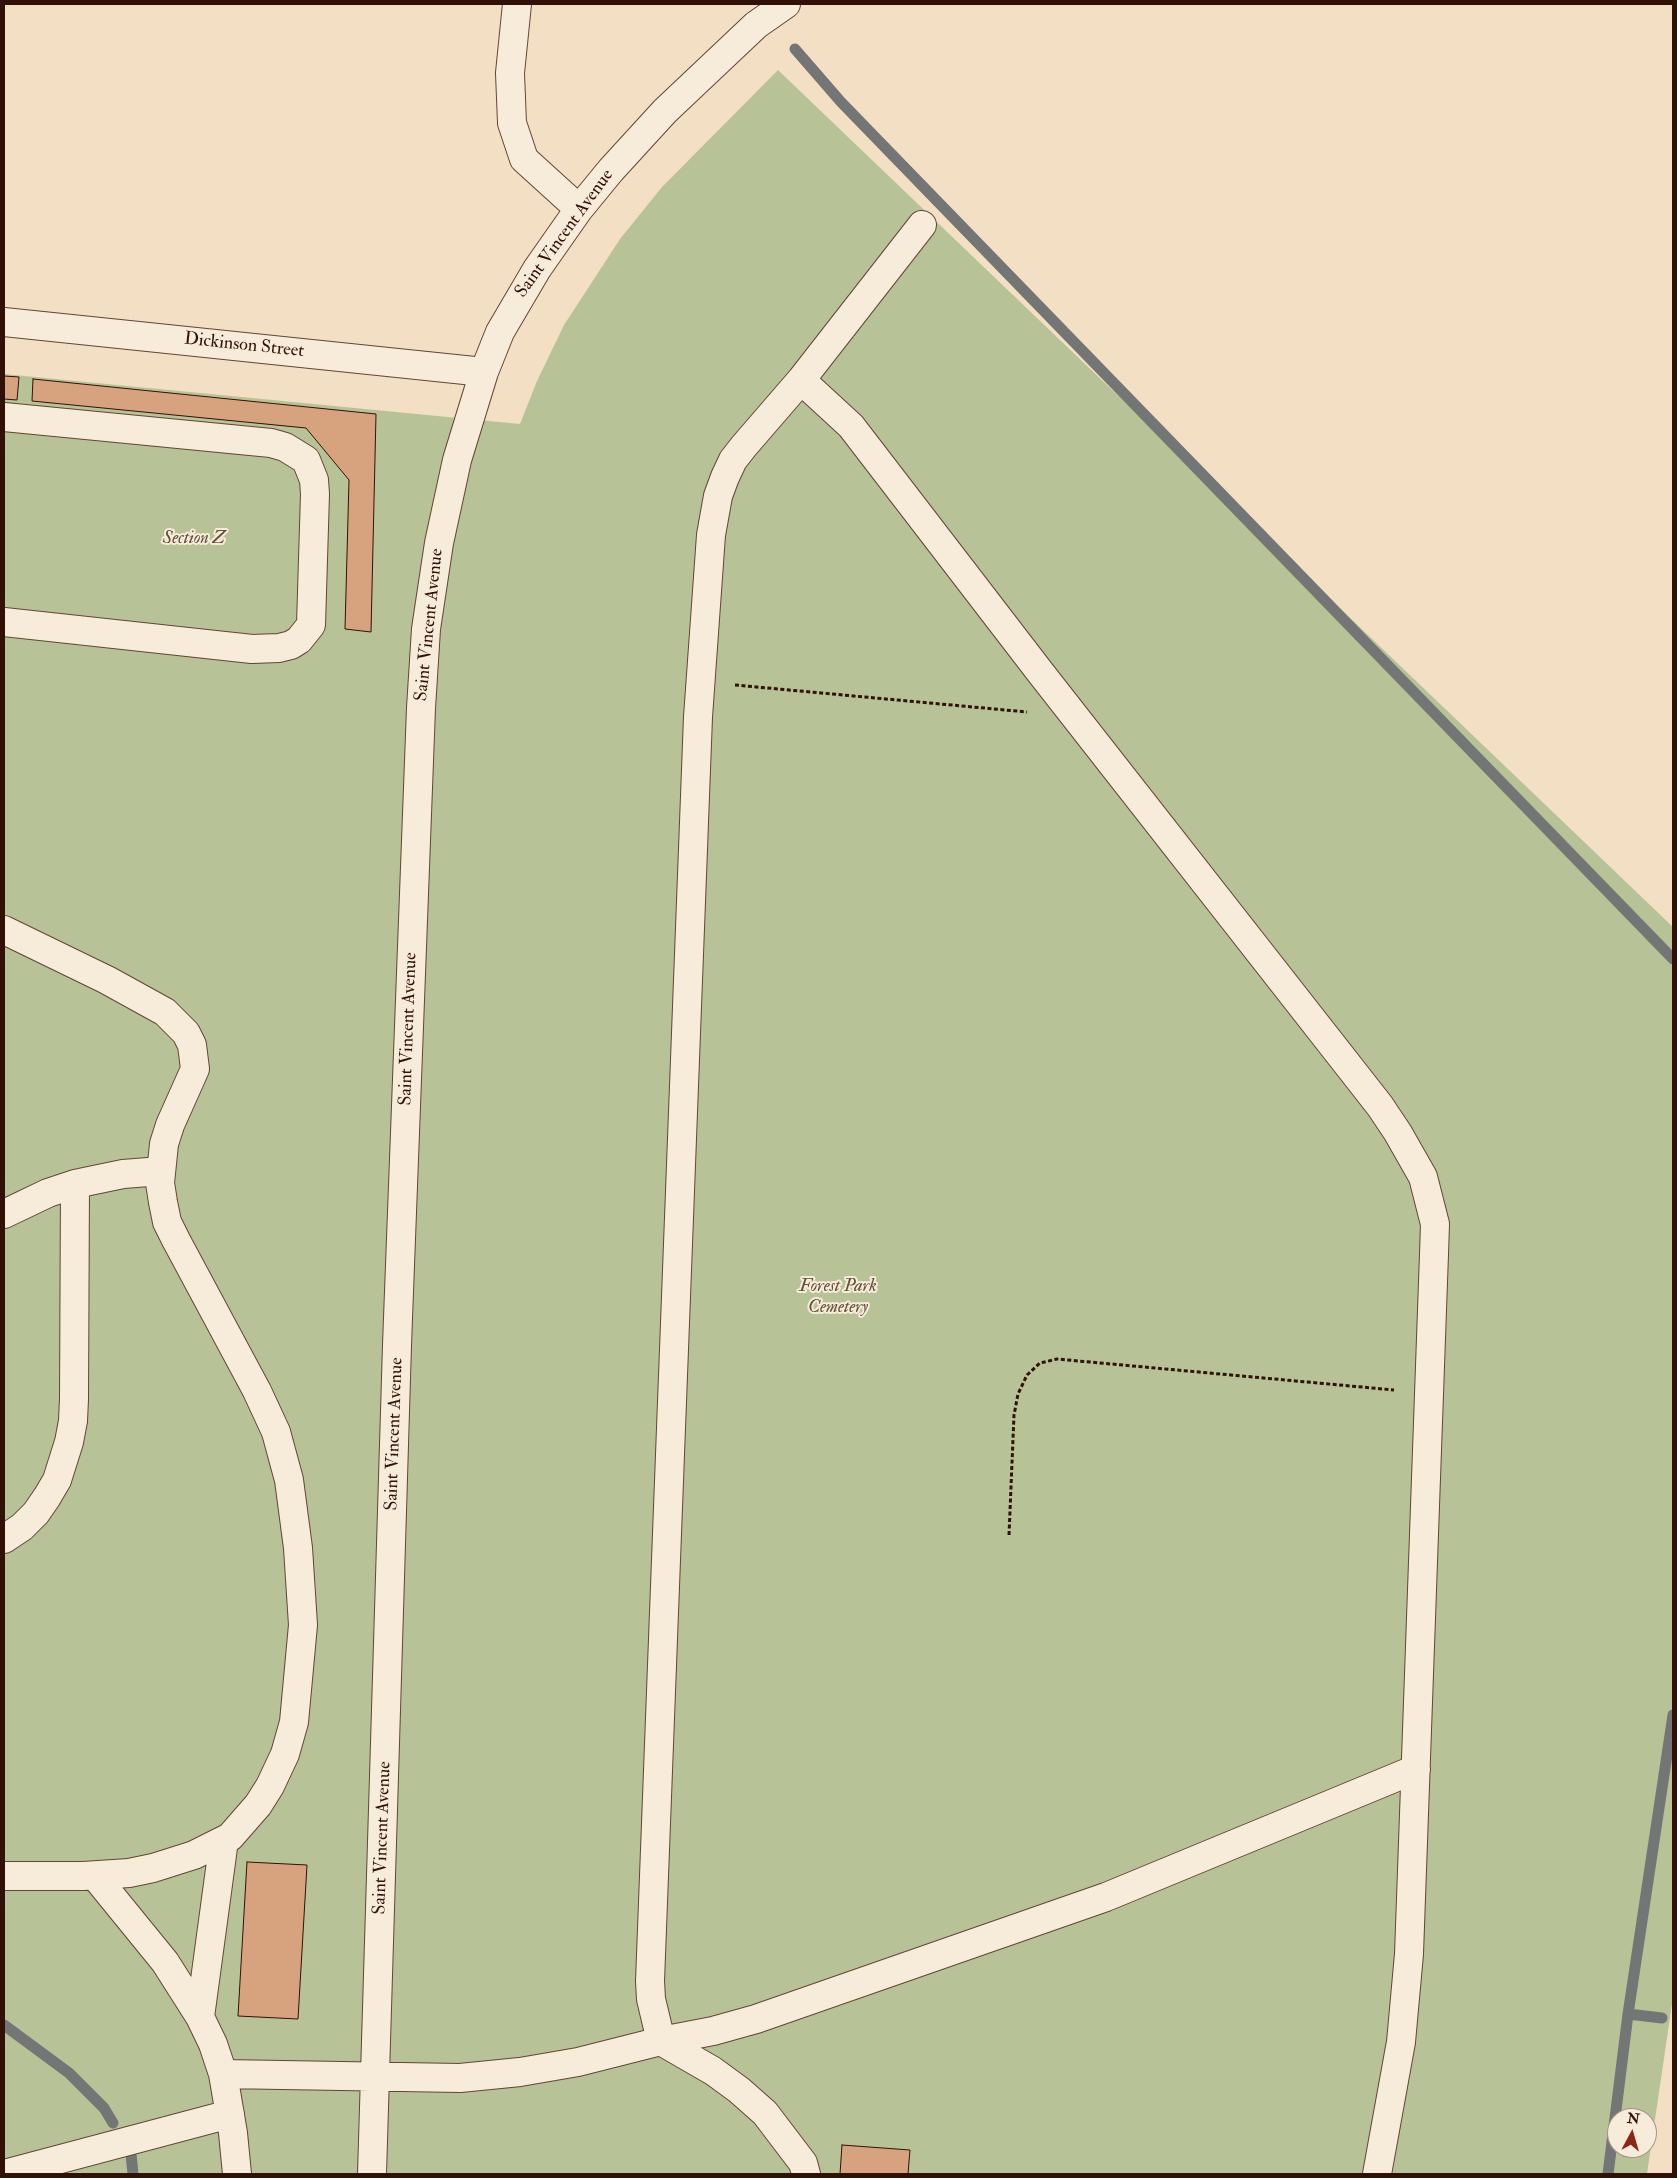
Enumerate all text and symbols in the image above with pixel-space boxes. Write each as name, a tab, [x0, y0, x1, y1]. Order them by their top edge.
street label: Saint Vincent Avenue	[511, 166, 619, 302]
street label: Dickinson Street	[183, 329, 305, 363]
park label: Section Z	[163, 528, 225, 550]
street label: Saint Vincent Avenue	[411, 548, 449, 702]
street label: Saint Vincent Avenue	[396, 952, 422, 1106]
park label: Forest Park Cemetery	[799, 1276, 877, 1318]
street label: Saint Vincent Avenue	[382, 1357, 408, 1511]
street label: Saint Vincent Avenue	[370, 1761, 396, 1915]
north arrow	[1607, 2108, 1657, 2158]
text: N	[1626, 2109, 1641, 2128]

